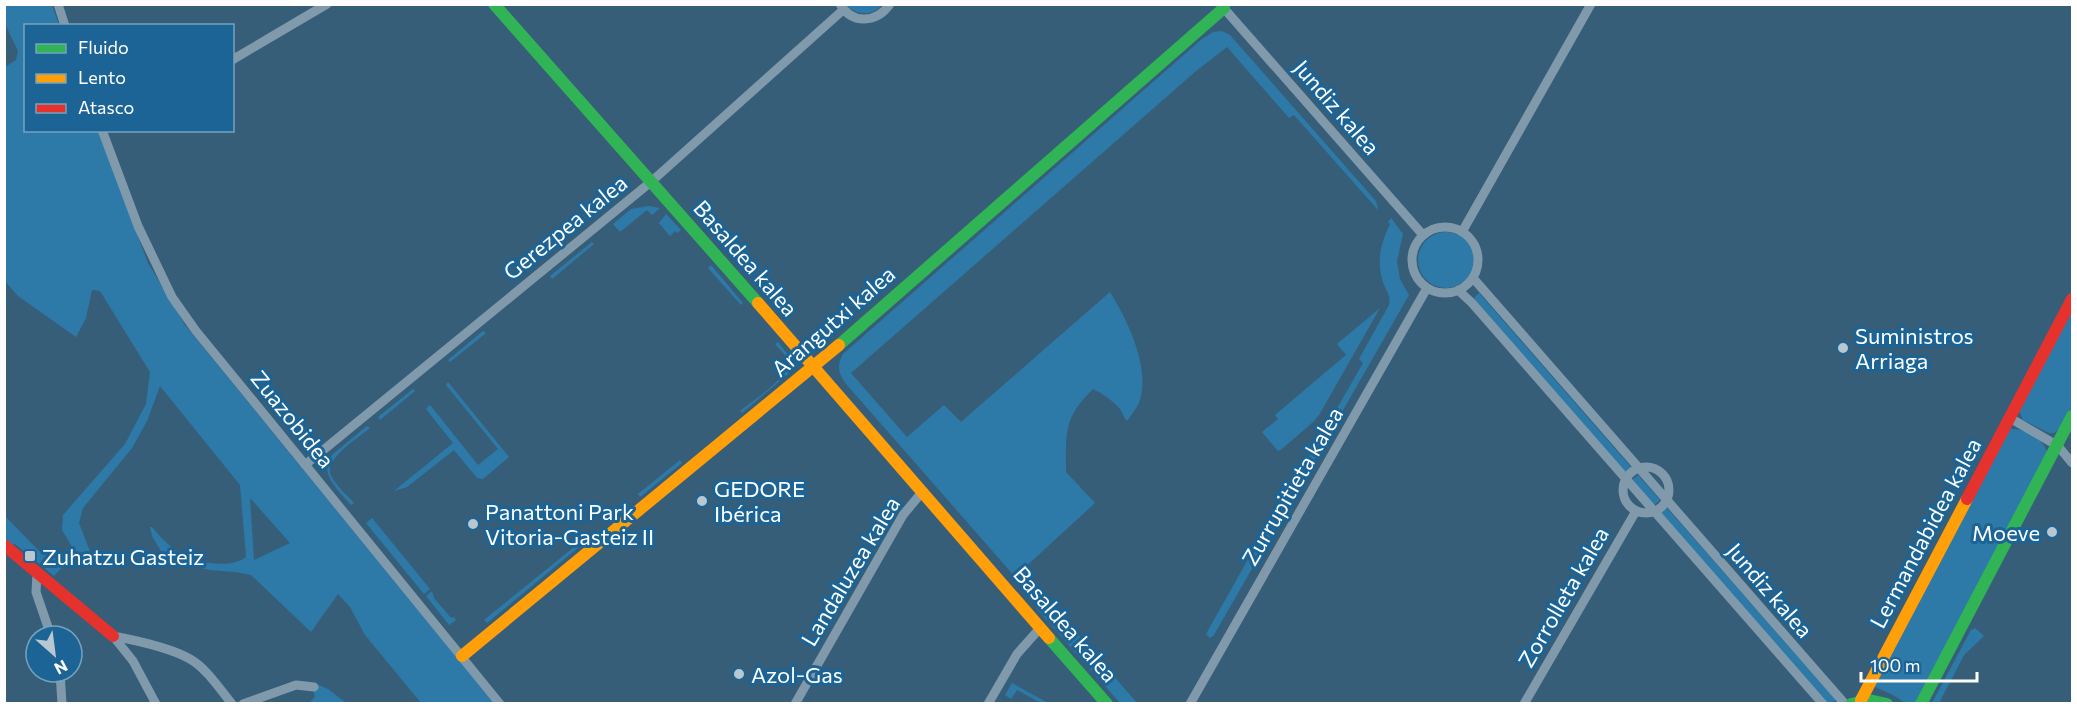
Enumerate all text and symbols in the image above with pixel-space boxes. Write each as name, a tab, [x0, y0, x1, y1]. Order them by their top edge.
legend	[24, 24, 234, 132]
text: Fluido	[78, 36, 129, 58]
street label: Jundiz kalea	[1288, 54, 1386, 160]
text: Lento	[78, 66, 126, 88]
text: Atasco	[78, 96, 134, 118]
street label: Gerezpea kalea	[498, 169, 632, 285]
street label: Basaldea kalea	[688, 194, 804, 322]
street label: Arangutxi kalea	[766, 260, 900, 382]
place label: Suministros Arriaga	[1855, 322, 1974, 374]
marker: Suministros Arriaga	[1836, 341, 1850, 355]
street label: Zuazobidea	[246, 365, 340, 473]
street label: Zurrupitieta kalea	[1236, 402, 1348, 570]
street label: Lermandabidea kalea	[1863, 433, 1987, 633]
place label: GEDORE Ibérica	[714, 475, 805, 527]
street label: Landaluzea kalea	[795, 492, 905, 650]
marker: GEDORE Ibérica	[695, 494, 709, 508]
place label: Panattoni Park Vitoria-Gasteiz II	[485, 498, 654, 550]
marker: Panattoni Park Vitoria-Gasteiz II	[466, 517, 480, 531]
place label: Moeve	[1972, 519, 2040, 546]
street label: Zorrolleta kalea	[1512, 522, 1614, 672]
marker: Moeve	[2045, 525, 2059, 539]
street label: Jundiz kalea	[1721, 537, 1819, 643]
place label: Zuhatzu Gasteiz	[42, 543, 204, 570]
marker: Zuhatzu Gasteiz	[23, 549, 37, 563]
street label: Basaldea kalea	[1008, 560, 1124, 688]
north arrow	[24, 624, 84, 684]
scale bar	[1861, 645, 1976, 683]
text: 100 m	[1870, 654, 1920, 676]
text: N	[52, 656, 71, 679]
place label: Azol-Gas	[751, 661, 843, 688]
marker: Azol-Gas	[732, 667, 746, 681]

